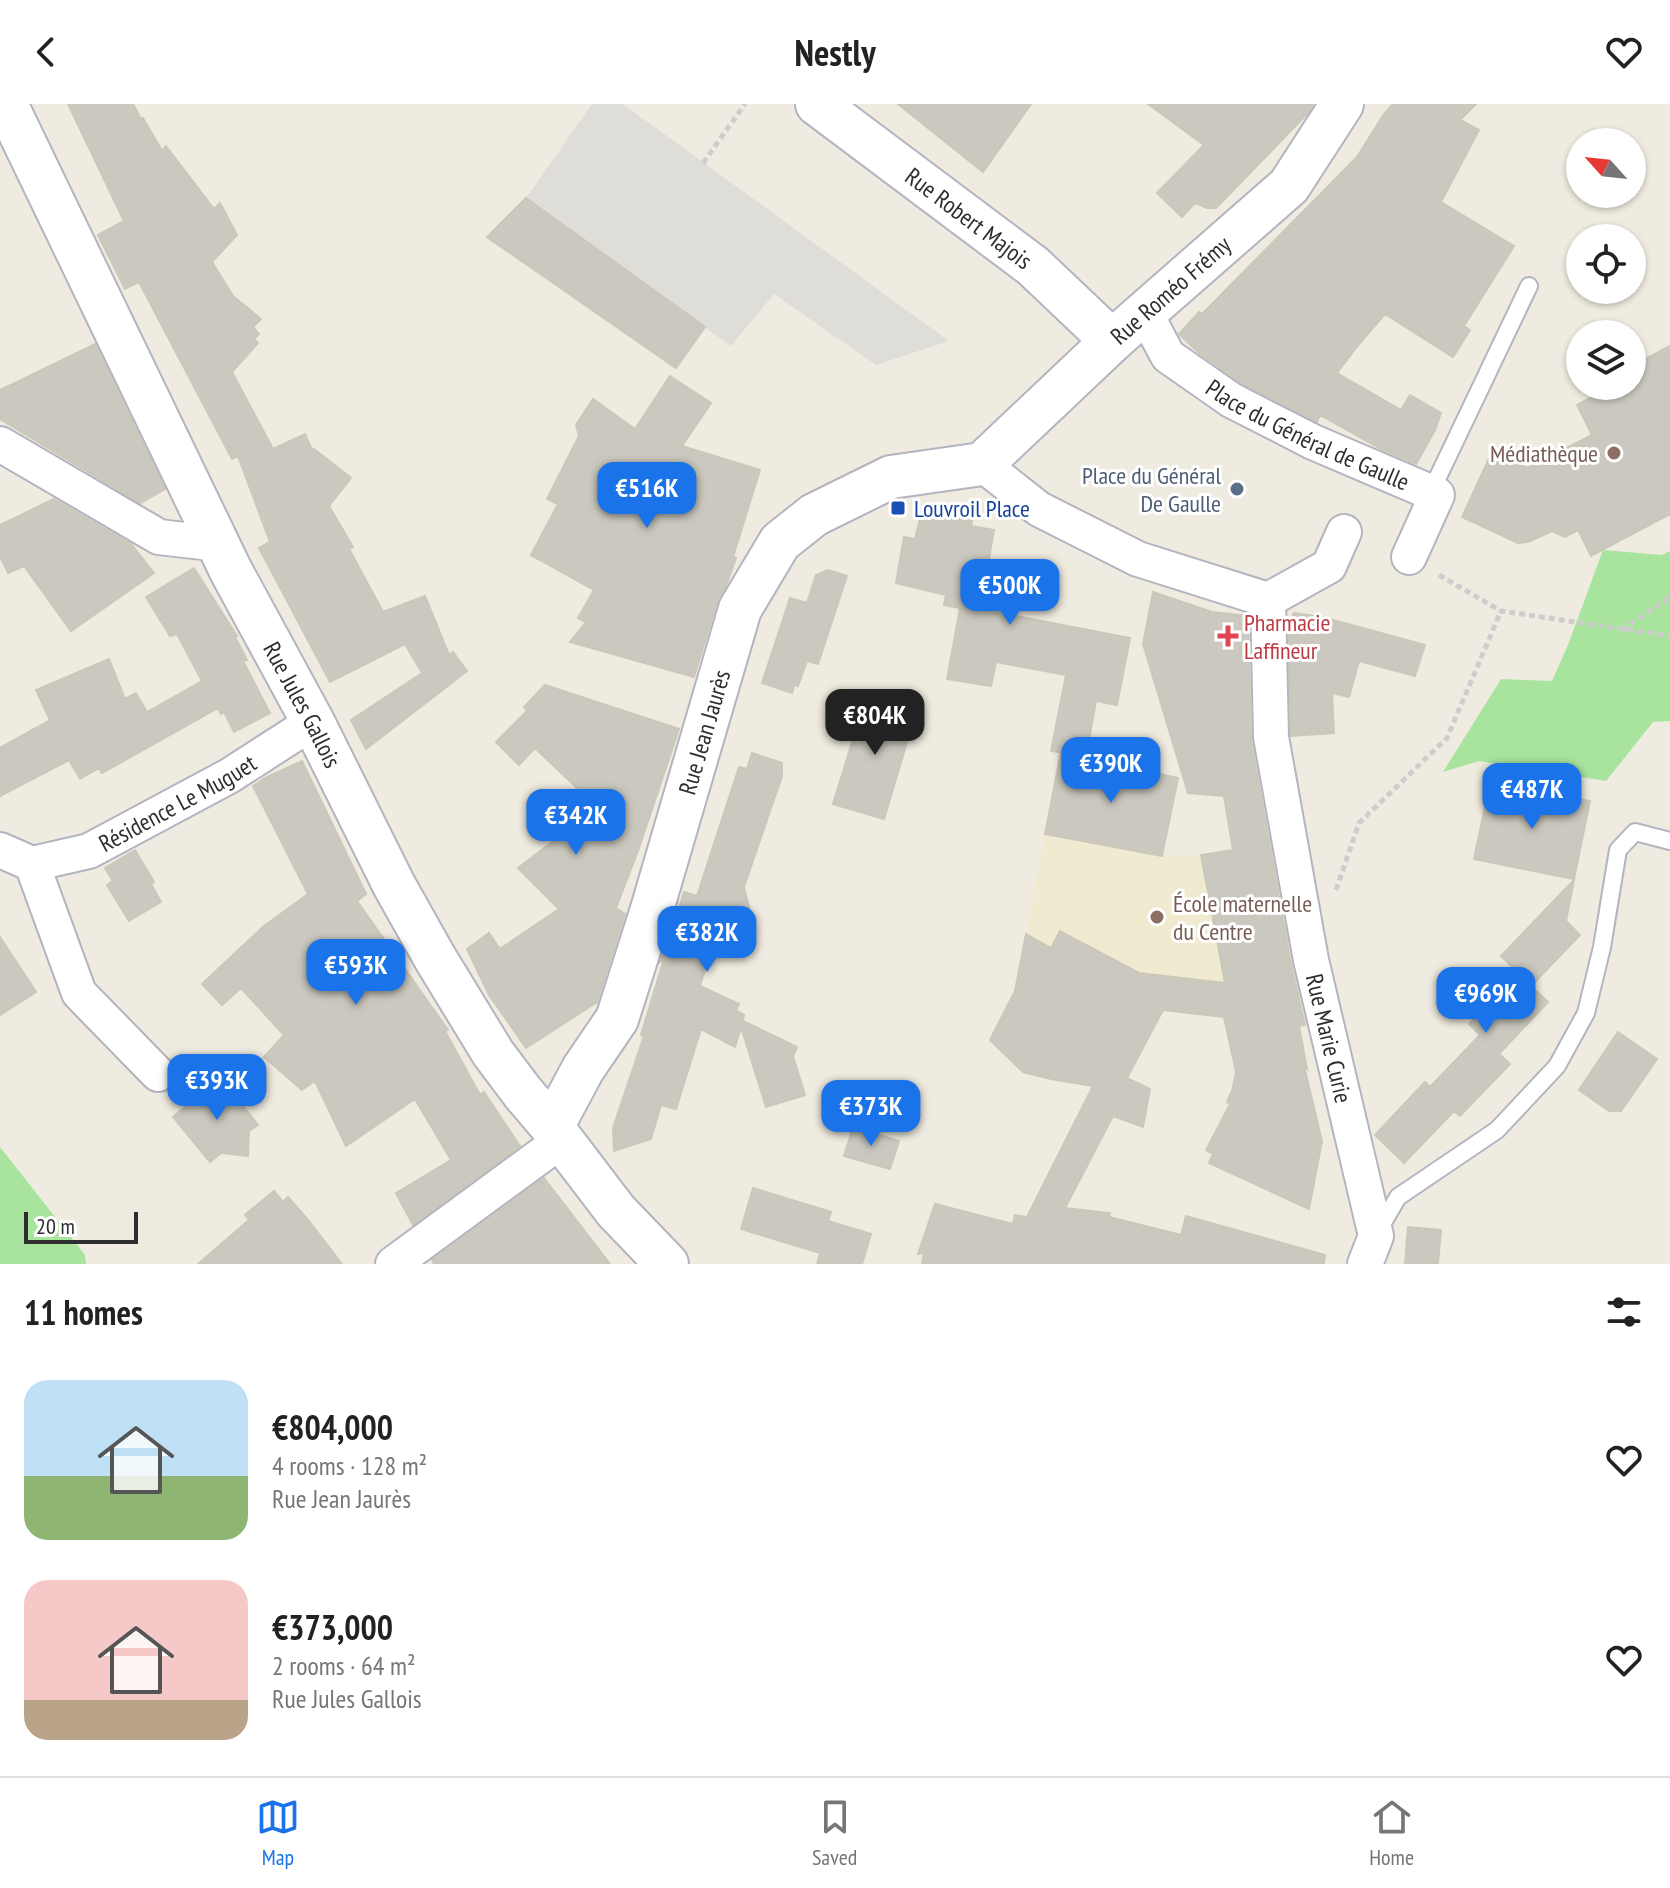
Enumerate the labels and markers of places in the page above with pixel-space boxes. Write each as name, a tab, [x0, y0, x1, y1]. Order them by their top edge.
place label: Médiathèque	[1490, 438, 1598, 469]
marker: Médiathèque	[1605, 444, 1623, 462]
place label: Place du Général De Gaulle	[1082, 460, 1221, 519]
pin: €516K	[591, 462, 703, 530]
marker: Place du Général De Gaulle	[1228, 480, 1246, 498]
place label: Louvroil Place	[914, 493, 1030, 524]
marker: Louvroil Place	[889, 499, 907, 517]
pin: €500K	[954, 559, 1066, 627]
place label: Pharmacie Laffineur	[1244, 607, 1330, 666]
marker: Pharmacie Laffineur	[1219, 627, 1237, 645]
pin: €804K	[819, 689, 931, 757]
pin: €390K	[1055, 737, 1167, 805]
pin: €487K	[1476, 763, 1588, 831]
pin: €342K	[520, 789, 632, 857]
place label: École maternelle du Centre	[1173, 888, 1312, 947]
pin: €382K	[651, 906, 763, 974]
marker: École maternelle du Centre	[1148, 908, 1166, 926]
pin: €593K	[300, 939, 412, 1007]
pin: €969K	[1430, 967, 1542, 1035]
pin: €393K	[161, 1054, 273, 1122]
pin: €373K	[815, 1080, 927, 1148]

